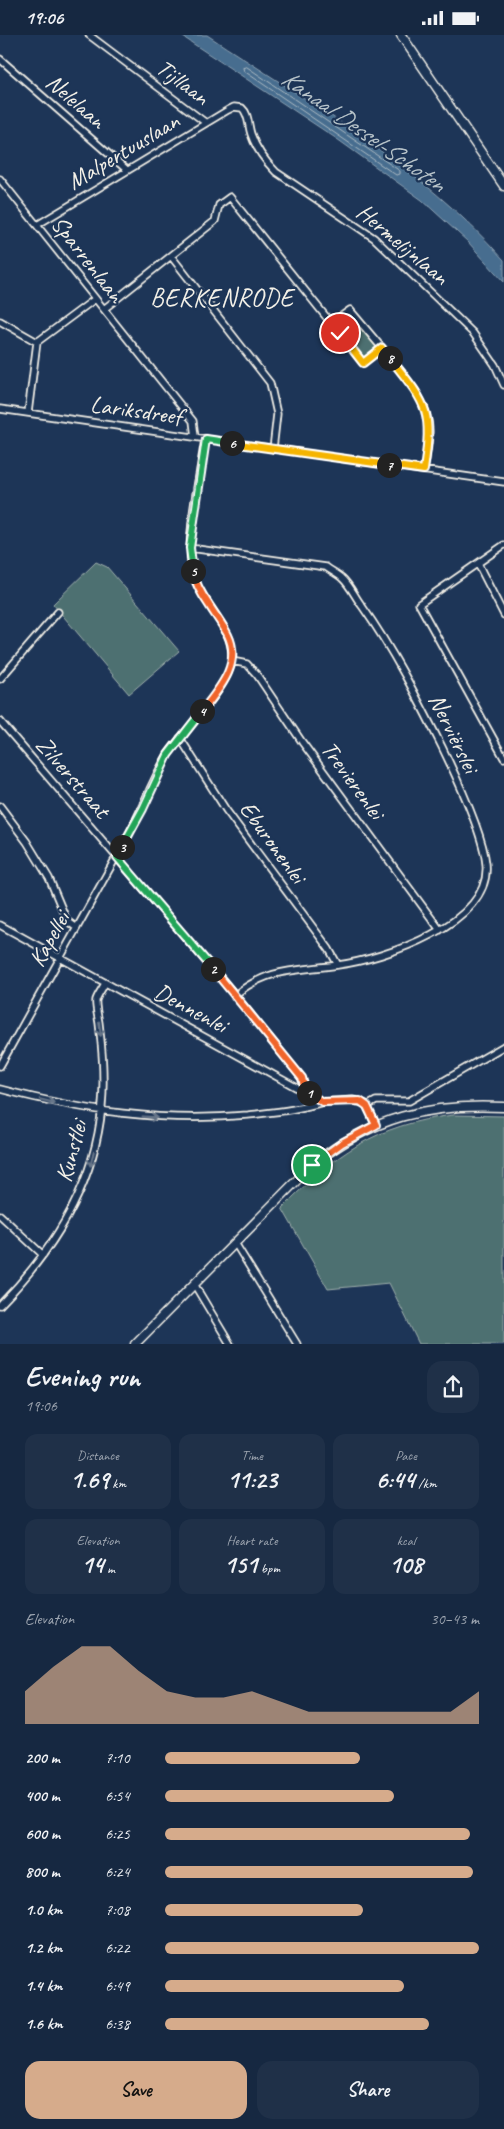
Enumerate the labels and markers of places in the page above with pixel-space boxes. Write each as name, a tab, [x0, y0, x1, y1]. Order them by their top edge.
pin	[319, 312, 361, 354]
pin: 8	[378, 345, 402, 371]
pin: 6	[220, 431, 244, 455]
pin: 7	[376, 453, 402, 477]
pin: 5	[180, 559, 206, 583]
pin: 4	[190, 699, 214, 723]
pin: 3	[110, 835, 134, 859]
pin: 2	[200, 957, 226, 981]
pin: 1	[296, 1081, 322, 1105]
pin	[291, 1144, 333, 1186]

